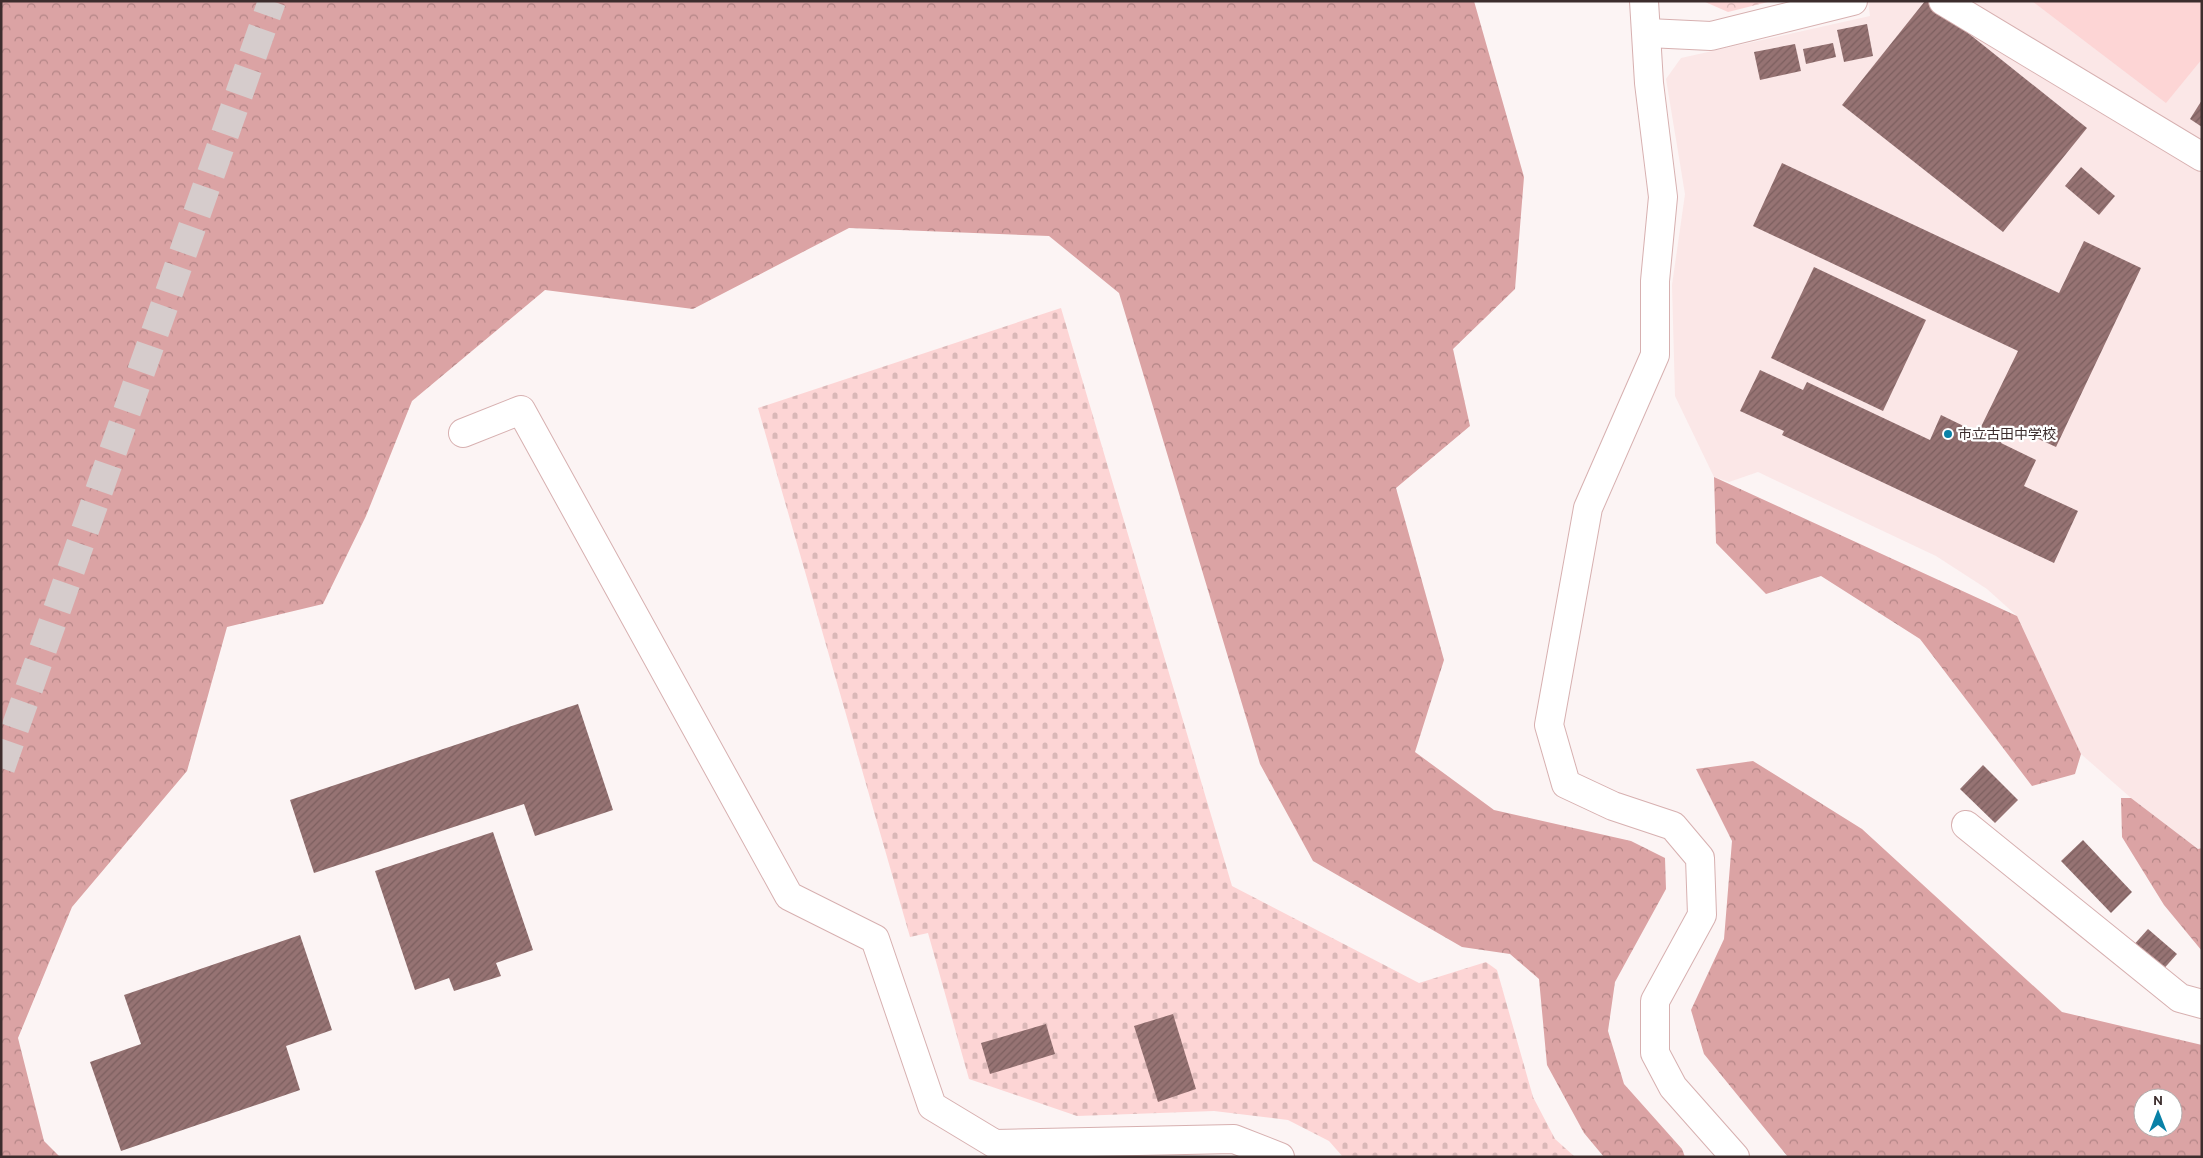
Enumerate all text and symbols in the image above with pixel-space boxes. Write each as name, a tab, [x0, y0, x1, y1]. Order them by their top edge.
place label: 市立古田中学校	[1958, 427, 2056, 444]
marker: 市立古田中学校	[1942, 428, 1954, 440]
north arrow	[2133, 1088, 2183, 1138]
text: N	[2153, 1093, 2163, 1110]

